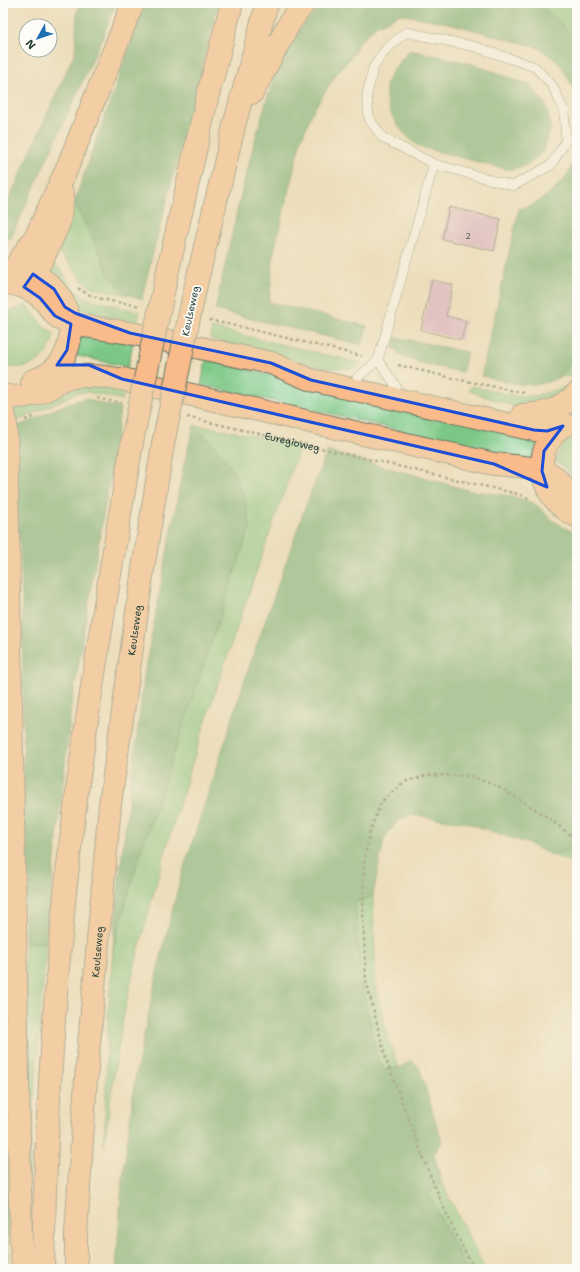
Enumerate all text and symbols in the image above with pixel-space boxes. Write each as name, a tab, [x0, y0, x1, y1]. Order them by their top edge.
north arrow	[18, 18, 58, 58]
text: N	[22, 36, 39, 52]
house number: 2	[465, 231, 471, 242]
street label: Keulseweg	[179, 285, 202, 337]
street label: Euregioweg	[263, 429, 321, 455]
street label: Keulseweg	[125, 604, 145, 656]
street label: Keulseweg	[89, 926, 106, 978]

